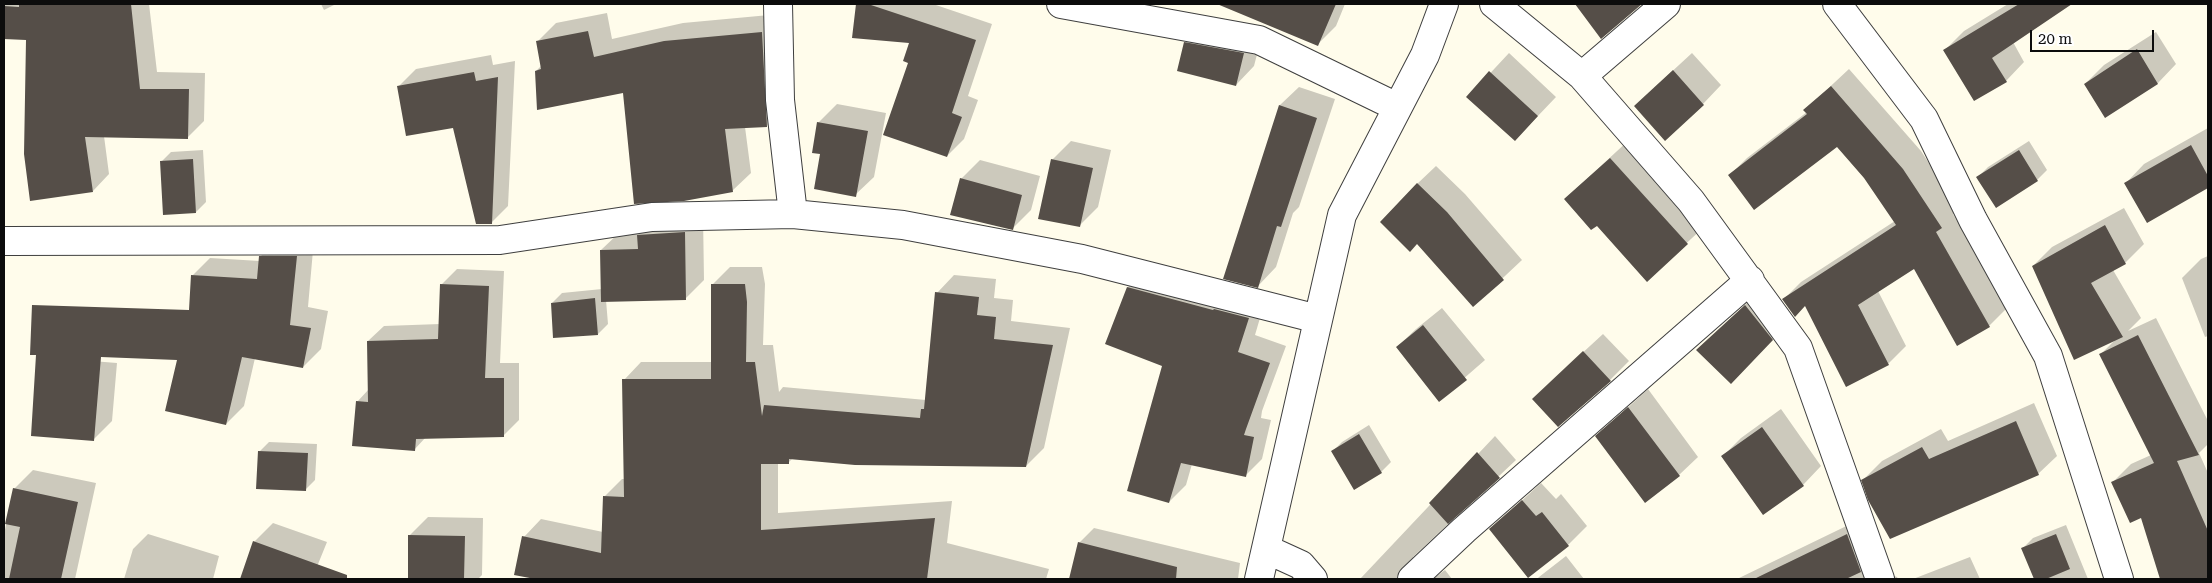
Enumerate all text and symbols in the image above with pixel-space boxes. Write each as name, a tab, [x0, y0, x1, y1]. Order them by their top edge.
scale bar	[2032, 20, 2156, 52]
text: 20 m	[2038, 30, 2072, 48]

